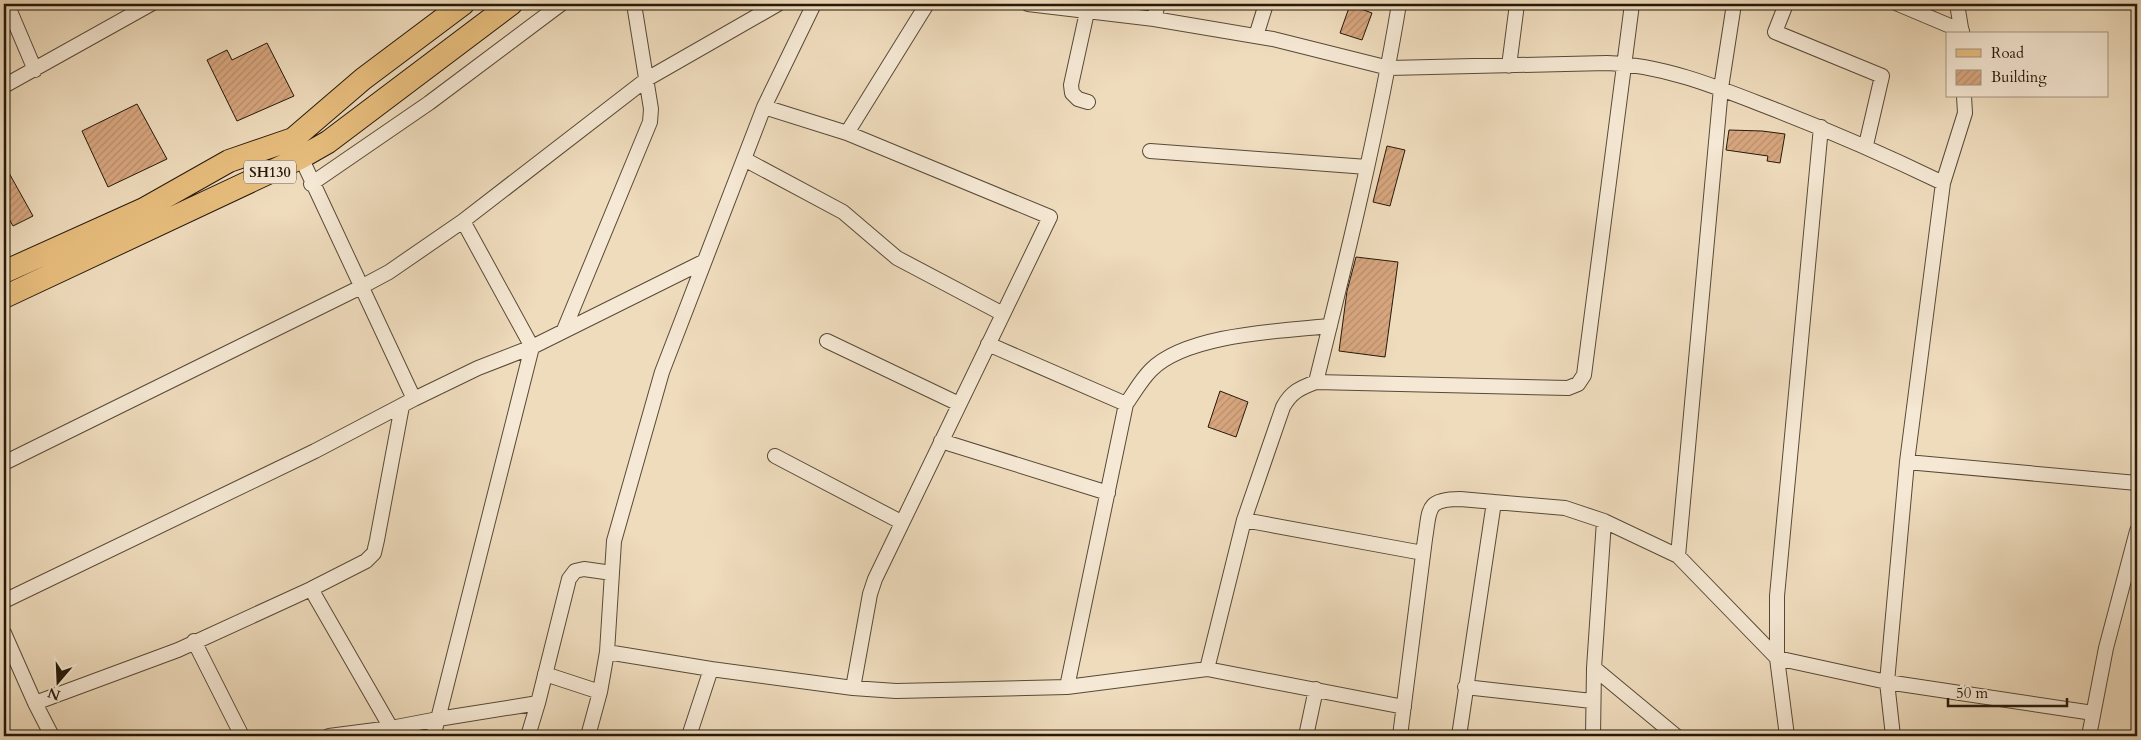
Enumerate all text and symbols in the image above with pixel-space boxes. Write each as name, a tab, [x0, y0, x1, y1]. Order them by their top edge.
legend	[1946, 32, 2108, 98]
text: Road	[1991, 43, 2024, 63]
text: Building	[1991, 67, 2047, 87]
road number: SH130	[244, 160, 296, 183]
north arrow	[32, 658, 82, 708]
scale bar	[1948, 675, 2067, 707]
text: N	[45, 683, 63, 705]
text: 50 m	[1956, 683, 1988, 703]

